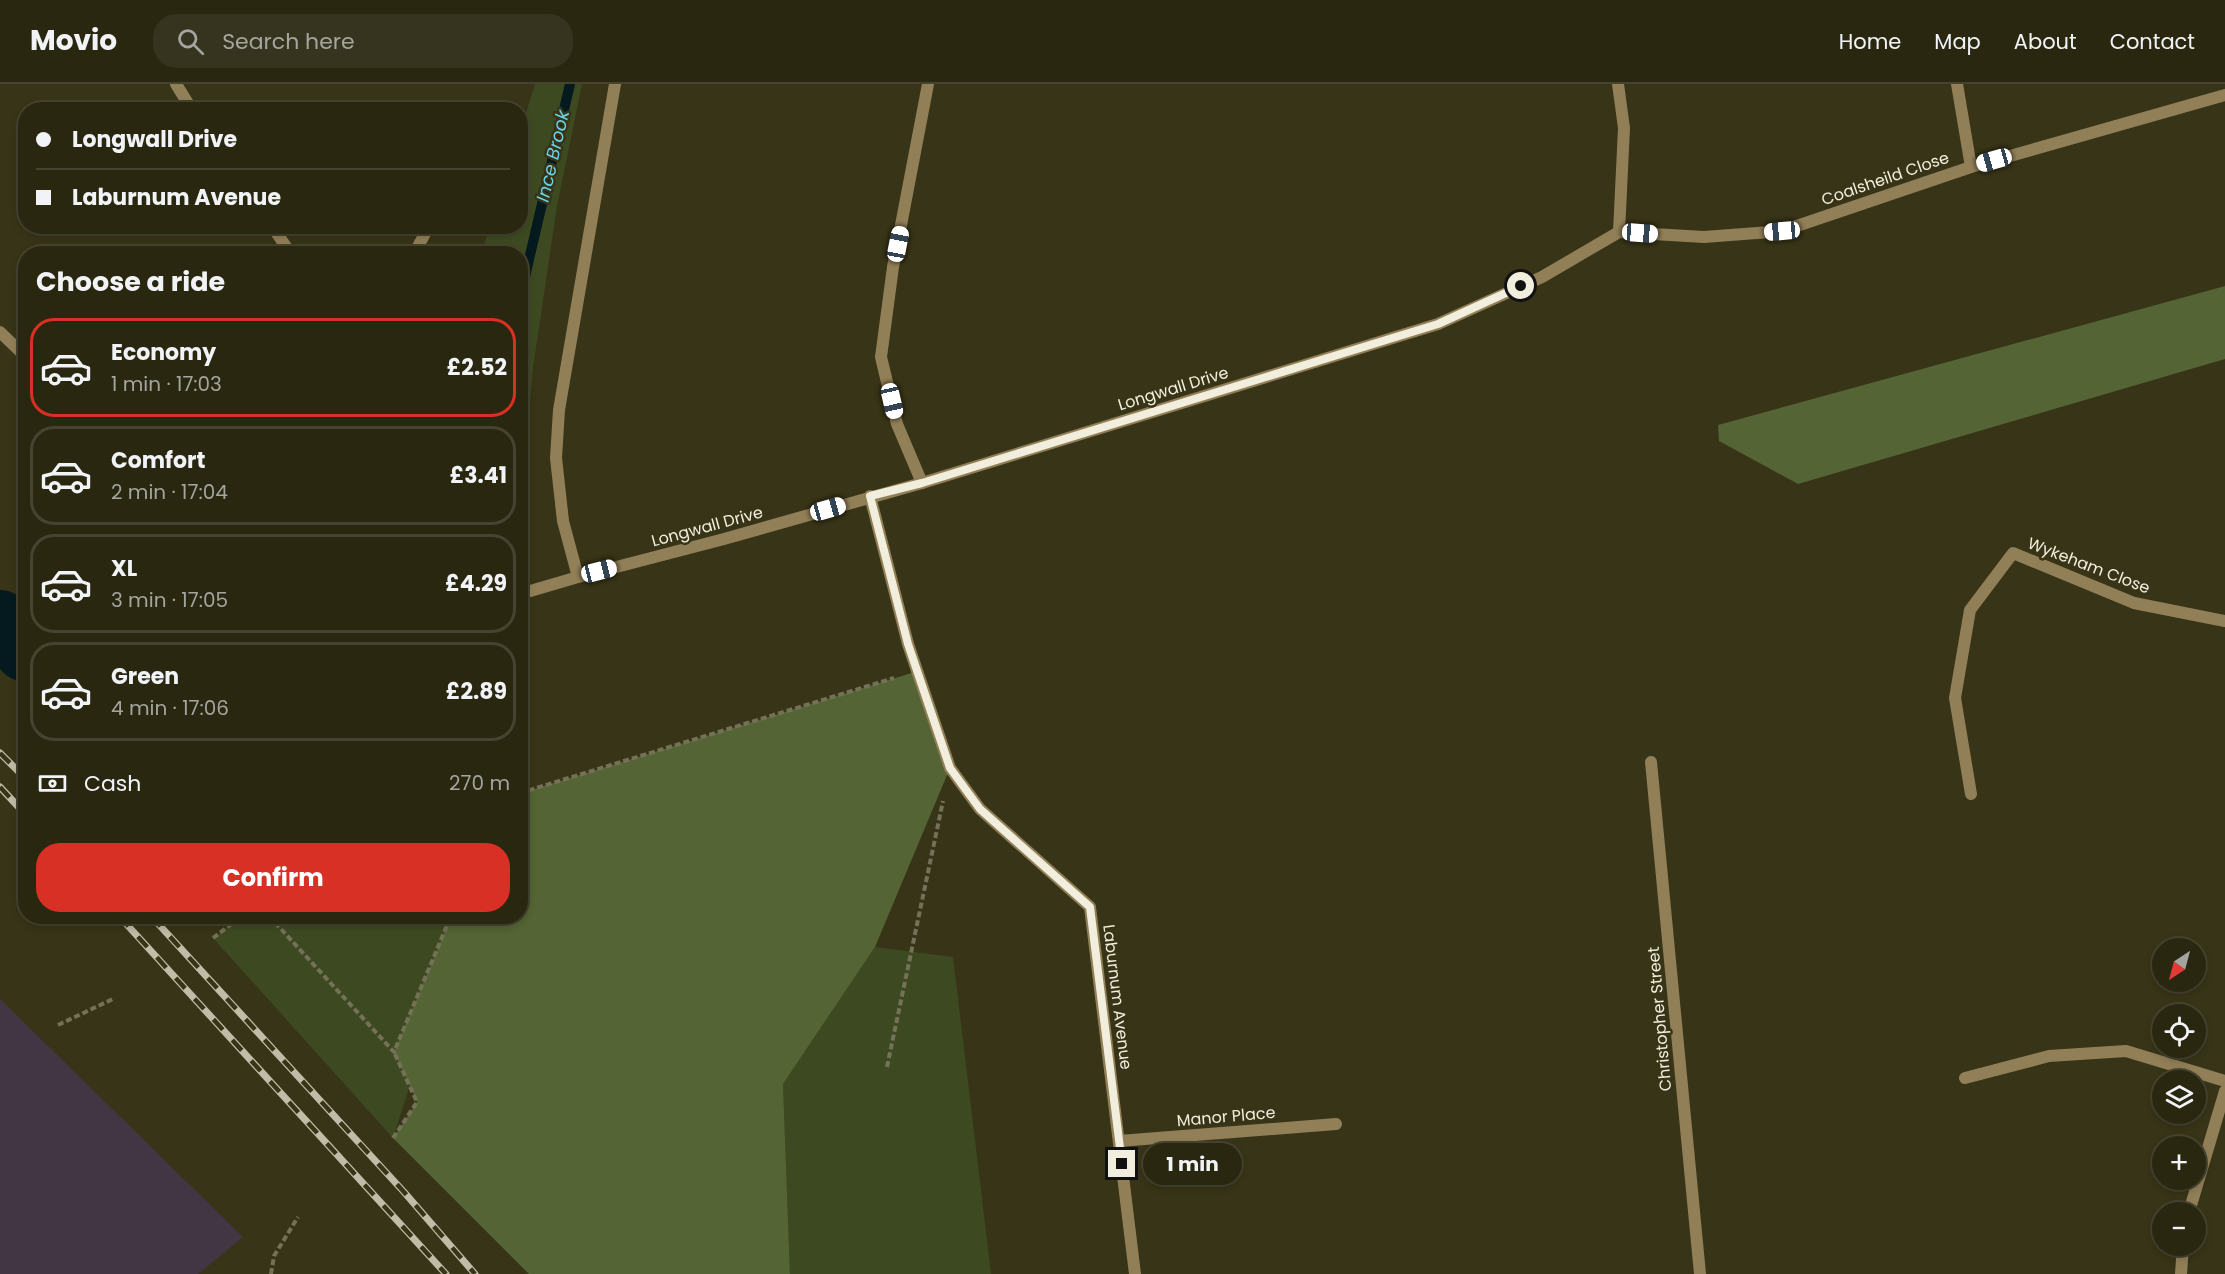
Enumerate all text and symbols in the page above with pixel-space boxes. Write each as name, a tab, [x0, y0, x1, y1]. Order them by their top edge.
search box	[153, 14, 573, 68]
text: Movio	[30, 21, 117, 60]
icon: search	[174, 25, 207, 58]
text: Search here	[222, 26, 355, 57]
text: Home	[1839, 27, 1901, 56]
text: Map	[1934, 27, 1981, 56]
text: About	[2014, 27, 2077, 56]
text: Contact	[2110, 27, 2195, 56]
water label: Ince Brook	[530, 107, 575, 204]
text: Longwall Drive	[72, 124, 237, 155]
street label: Coalsheild Close	[1818, 146, 1952, 211]
car	[1974, 146, 2014, 174]
text: Laburnum Avenue	[72, 182, 281, 213]
car	[1763, 220, 1801, 242]
car	[1621, 223, 1659, 243]
car	[886, 225, 910, 263]
text: Choose a ride	[36, 263, 225, 300]
route start	[1507, 272, 1534, 299]
text: Economy	[111, 337, 216, 368]
icon: car	[39, 341, 93, 395]
text: £2.52	[447, 352, 507, 383]
street label: Longwall Drive	[1115, 361, 1231, 416]
text: 1 min · 17:03	[111, 370, 222, 398]
car	[879, 381, 905, 421]
text: Comfort	[111, 445, 205, 476]
icon: car	[39, 449, 93, 503]
text: £3.41	[450, 460, 507, 491]
text: 2 min · 17:04	[111, 478, 228, 506]
car	[808, 495, 848, 523]
street label: Longwall Drive	[649, 501, 765, 552]
street label: Wykeham Close	[2024, 532, 2153, 599]
text: XL	[111, 553, 137, 584]
icon: car	[39, 557, 93, 611]
car	[579, 558, 619, 584]
text: £4.29	[445, 568, 507, 599]
text: 3 min · 17:05	[111, 586, 228, 614]
text: Green	[111, 661, 179, 692]
icon: car	[39, 665, 93, 719]
text: £2.89	[446, 676, 507, 707]
text: 4 min · 17:06	[111, 694, 229, 722]
icon: cash	[36, 767, 69, 800]
text: Cash	[84, 768, 141, 799]
text: 270 m	[449, 769, 510, 797]
button: Confirm	[36, 843, 510, 912]
street label: Laburnum Avenue	[1097, 923, 1138, 1071]
north arrow	[2152, 938, 2206, 992]
map controls	[2152, 938, 2206, 1256]
street label: Christopher Street	[1642, 946, 1677, 1092]
button: locate	[2152, 1004, 2206, 1058]
button: layers	[2152, 1070, 2206, 1124]
street label: Manor Place	[1176, 1101, 1276, 1132]
button: +	[2152, 1136, 2206, 1190]
callout: 1 min	[1143, 1143, 1242, 1185]
route end	[1108, 1150, 1135, 1177]
text: 1 min	[1166, 1150, 1219, 1178]
button: −	[2152, 1202, 2206, 1256]

